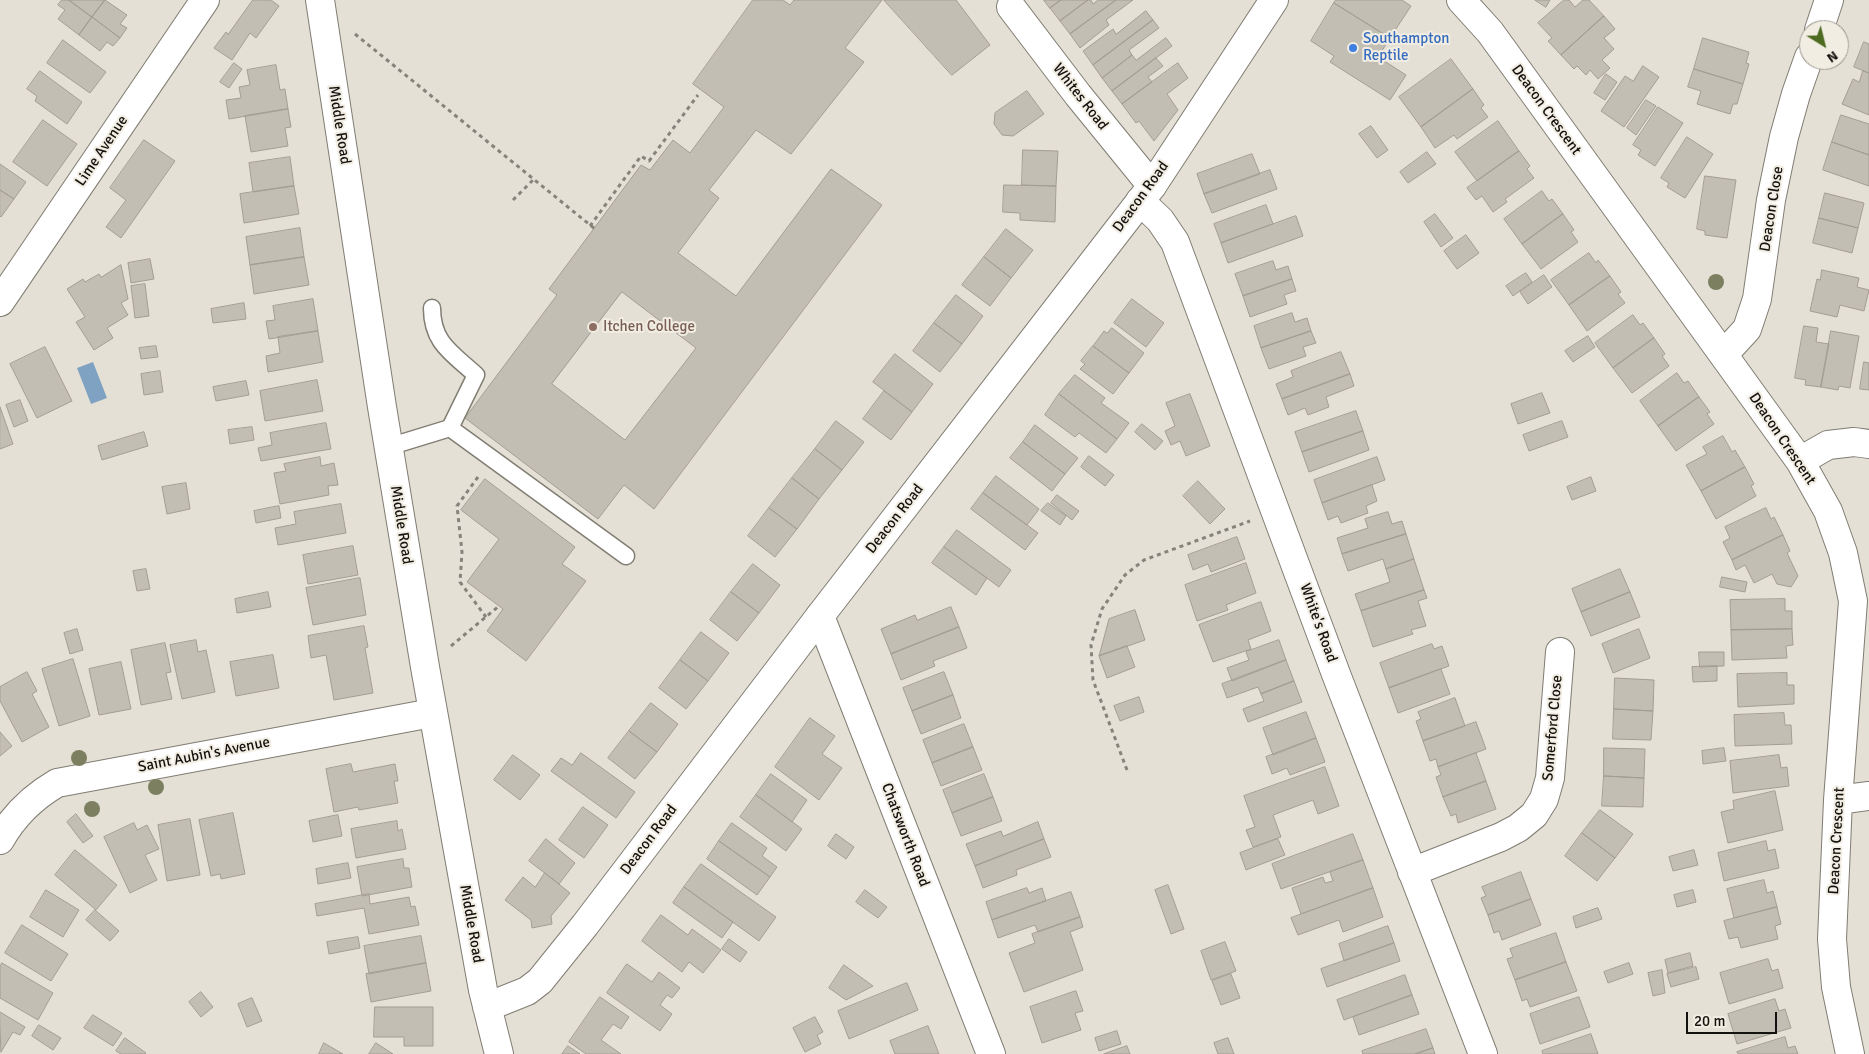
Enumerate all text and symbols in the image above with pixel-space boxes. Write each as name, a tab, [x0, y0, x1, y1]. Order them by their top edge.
north arrow	[1799, 20, 1849, 70]
place label: Southampton Reptile	[1363, 30, 1449, 65]
marker: Southampton Reptile	[1347, 42, 1359, 54]
text: N	[1824, 47, 1841, 66]
street label: Whites Road	[1048, 60, 1112, 134]
street label: Deacon Crescent	[1507, 61, 1585, 159]
street label: Middle Road	[324, 84, 354, 166]
street label: Lime Avenue	[72, 112, 132, 190]
street label: Deacon Road	[1109, 158, 1173, 236]
street label: Deacon Close	[1756, 165, 1788, 253]
place label: Itchen College	[603, 318, 695, 336]
marker: Itchen College	[587, 321, 599, 333]
street label: Deacon Crescent	[1745, 389, 1819, 489]
street label: Deacon Road	[862, 481, 928, 557]
street label: Middle Road	[386, 484, 416, 566]
street label: White's Road	[1295, 581, 1341, 665]
street label: Somerford Close	[1539, 674, 1567, 782]
street label: Saint Aubin's Avenue	[137, 733, 271, 777]
street label: Chatsworth Road	[877, 781, 933, 889]
street label: Deacon Crescent	[1825, 787, 1849, 895]
street label: Deacon Road	[617, 801, 681, 879]
street label: Middle Road	[455, 883, 487, 965]
scale bar	[1689, 1002, 1780, 1034]
text: 20 m	[1694, 1012, 1725, 1030]

